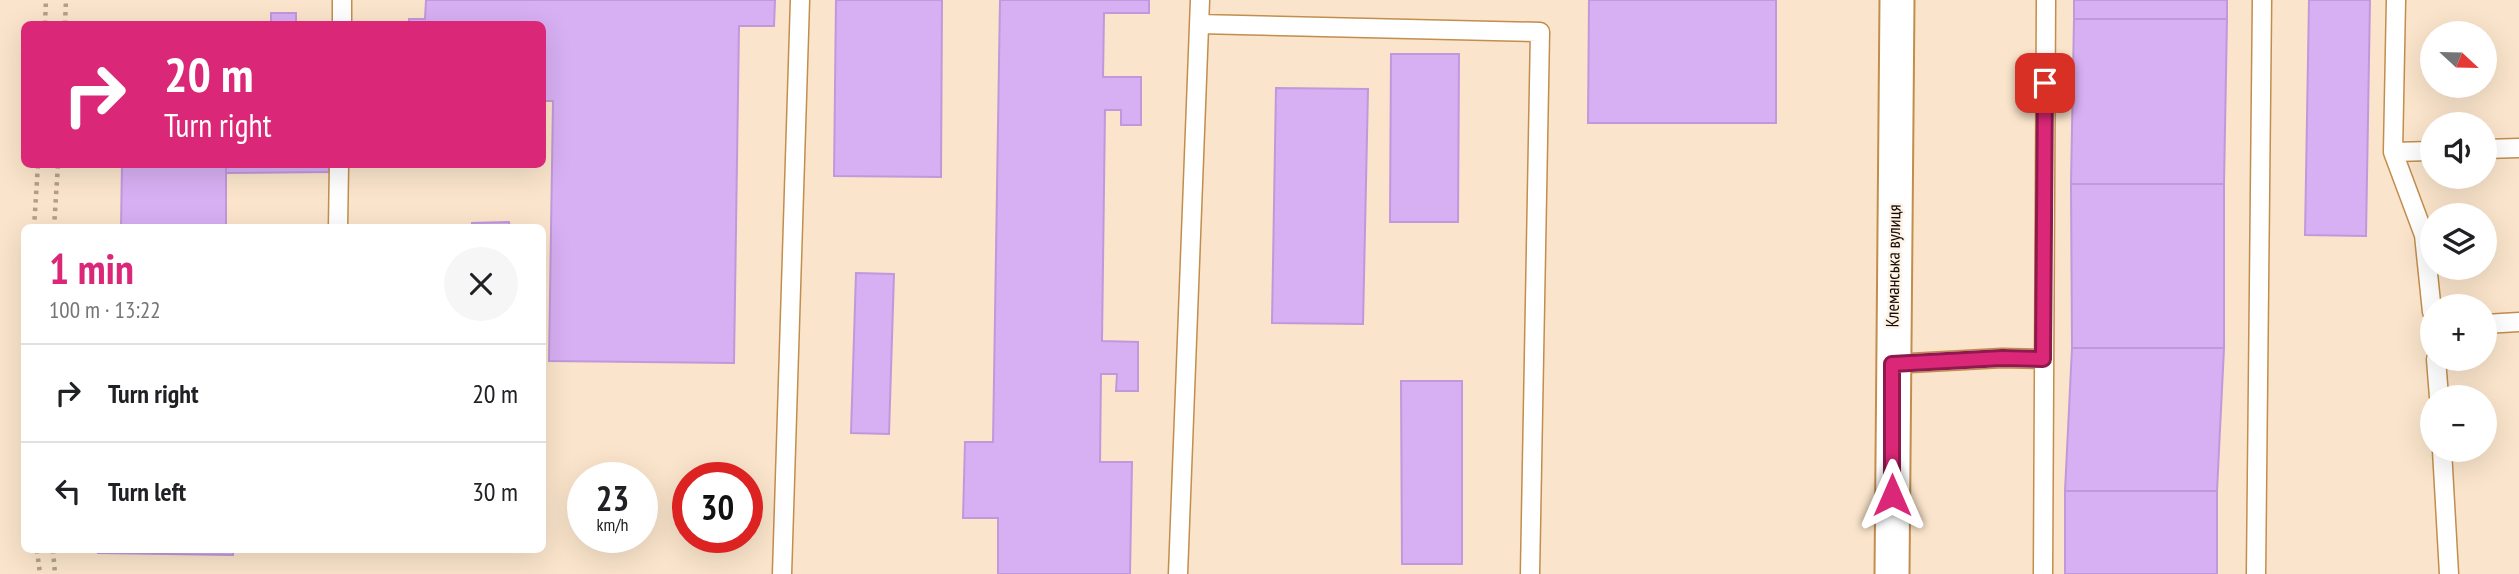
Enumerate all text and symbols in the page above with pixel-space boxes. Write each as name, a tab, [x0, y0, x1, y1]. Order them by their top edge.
north arrow	[2420, 21, 2497, 98]
map controls	[2420, 21, 2497, 462]
text: 20 m	[164, 42, 253, 106]
icon: right	[49, 49, 140, 140]
pin	[2015, 53, 2075, 113]
icon: arrive	[2026, 64, 2064, 102]
text: Turn right	[164, 104, 272, 146]
button: sound	[2420, 112, 2497, 189]
button: layers	[2420, 203, 2497, 280]
street label: Клеманська вулиця	[1880, 204, 1906, 328]
text: 1 min	[49, 241, 134, 296]
button: close	[444, 247, 518, 321]
button: +	[2420, 294, 2497, 371]
text: 100 m · 13:22	[49, 295, 161, 324]
icon: right	[49, 374, 87, 412]
text: Turn right	[108, 377, 199, 410]
text: 20 m	[472, 377, 518, 410]
button: −	[2420, 385, 2497, 462]
position arrow	[1855, 458, 1929, 532]
speed limit sign: 30	[672, 462, 763, 553]
icon: left	[49, 472, 87, 510]
text: Turn left	[108, 475, 186, 508]
text: 30 m	[472, 475, 518, 508]
text: 23	[596, 475, 629, 521]
text: km/h	[597, 513, 628, 536]

